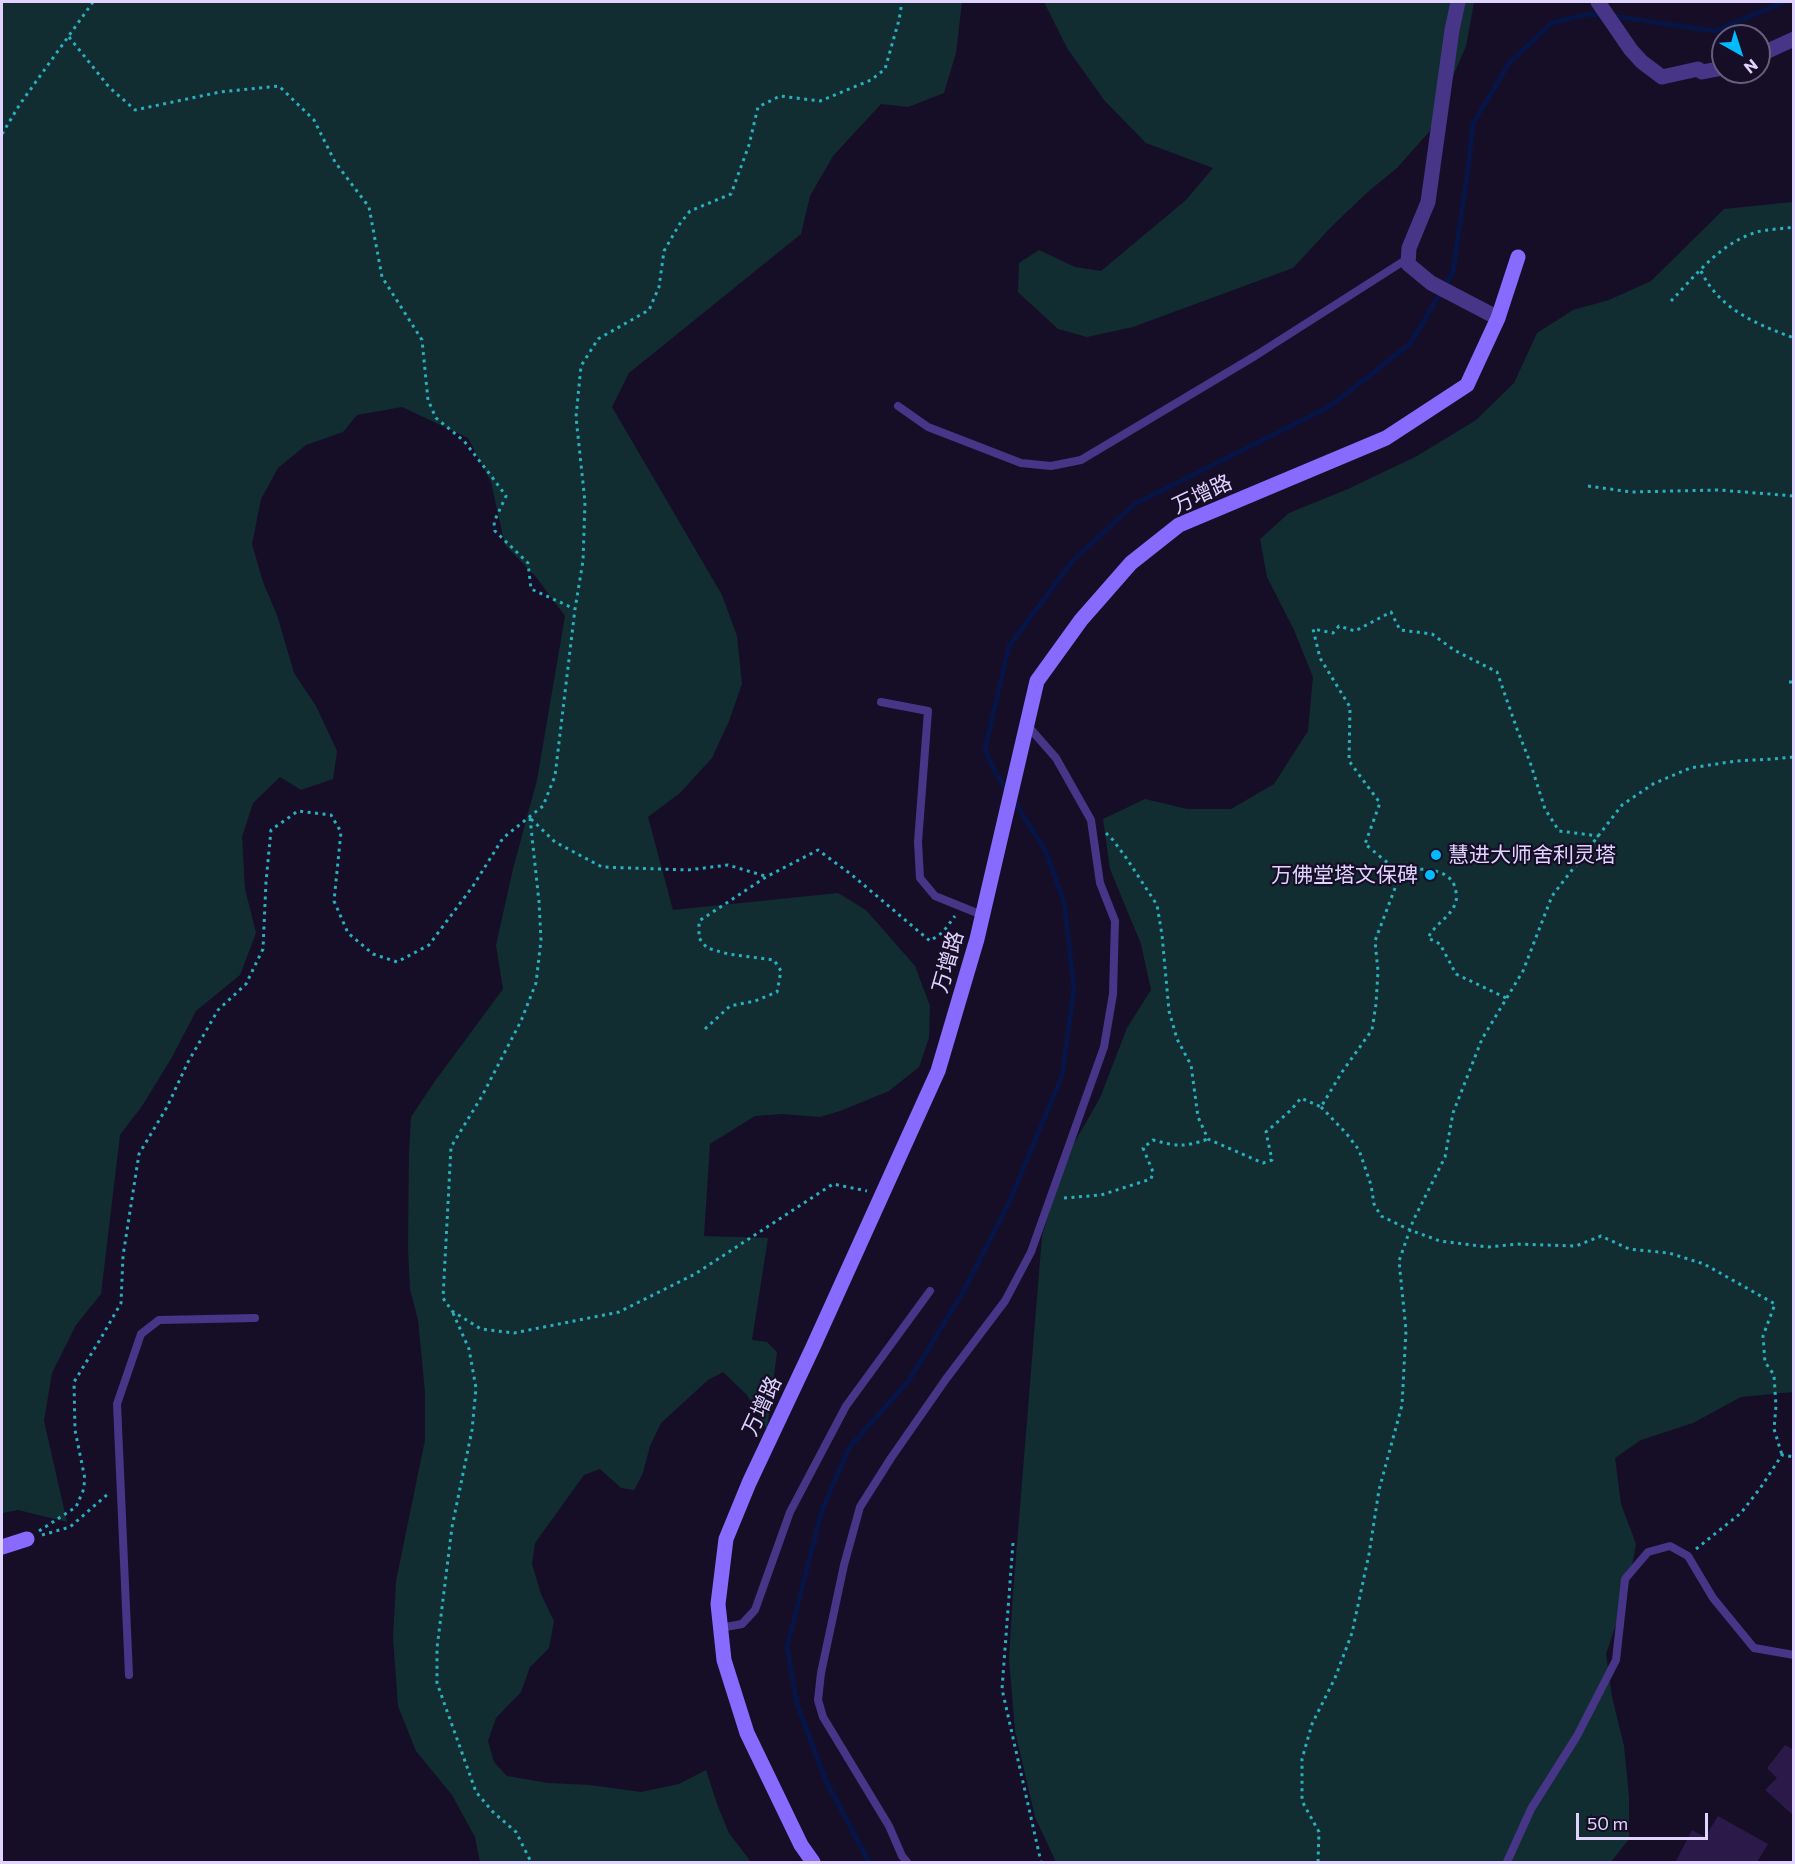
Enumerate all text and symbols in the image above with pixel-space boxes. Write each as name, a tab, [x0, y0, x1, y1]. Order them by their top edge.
north arrow	[1711, 24, 1771, 84]
text: N	[1741, 56, 1762, 78]
street label: 万增路	[1168, 469, 1236, 519]
place label: 慧进大师舍利灵塔	[1448, 842, 1616, 868]
marker: 慧进大师舍利灵塔	[1429, 848, 1443, 862]
place label: 万佛堂塔文保碑	[1271, 862, 1418, 888]
marker: 万佛堂塔文保碑	[1423, 868, 1437, 882]
street label: 万增路	[927, 928, 969, 996]
street label: 万增路	[737, 1372, 787, 1440]
scale bar	[1579, 1801, 1711, 1839]
text: 50 m	[1587, 1812, 1628, 1834]

